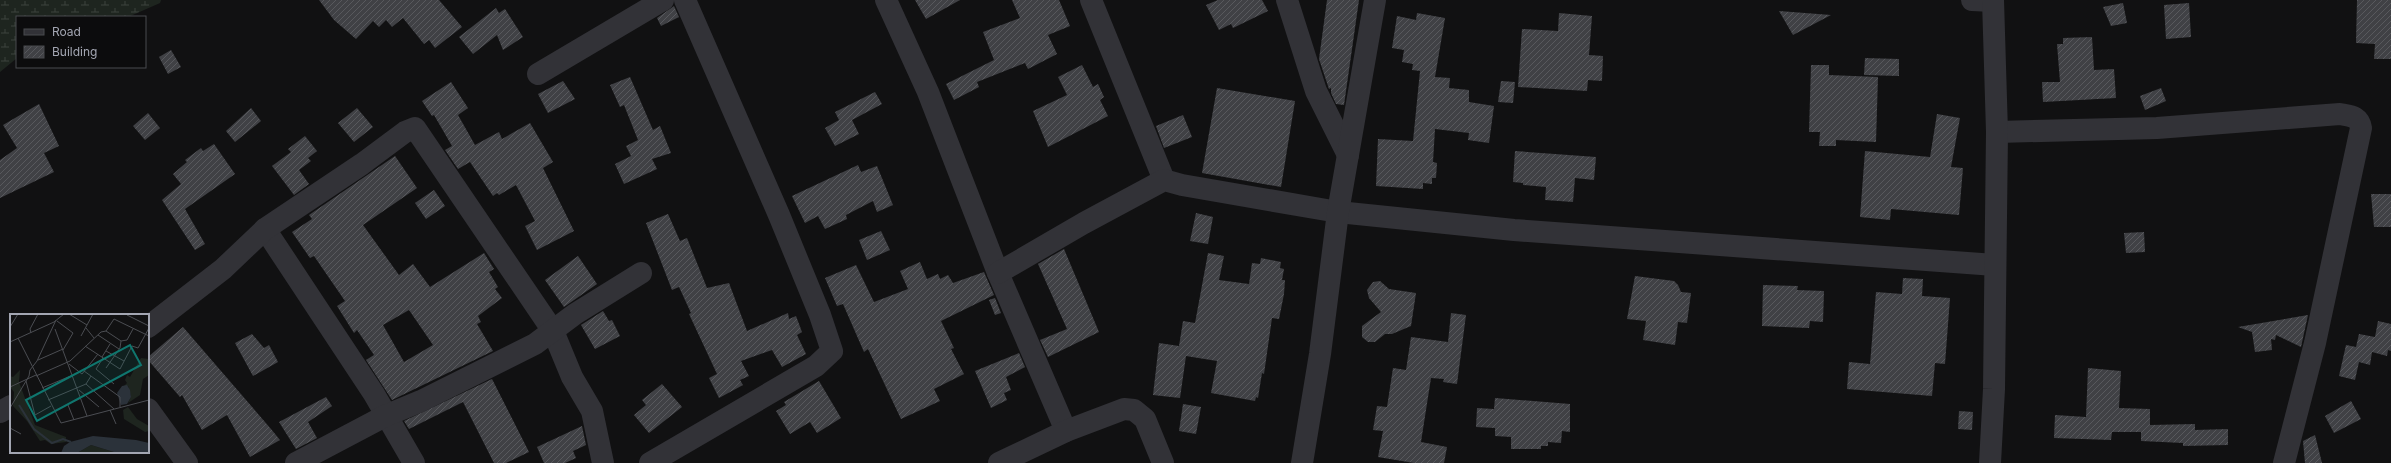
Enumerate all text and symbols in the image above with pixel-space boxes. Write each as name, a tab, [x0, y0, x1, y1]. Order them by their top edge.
legend	[16, 16, 146, 68]
text: Road	[52, 24, 81, 39]
text: Building	[52, 44, 97, 59]
inset map	[10, 314, 149, 453]

